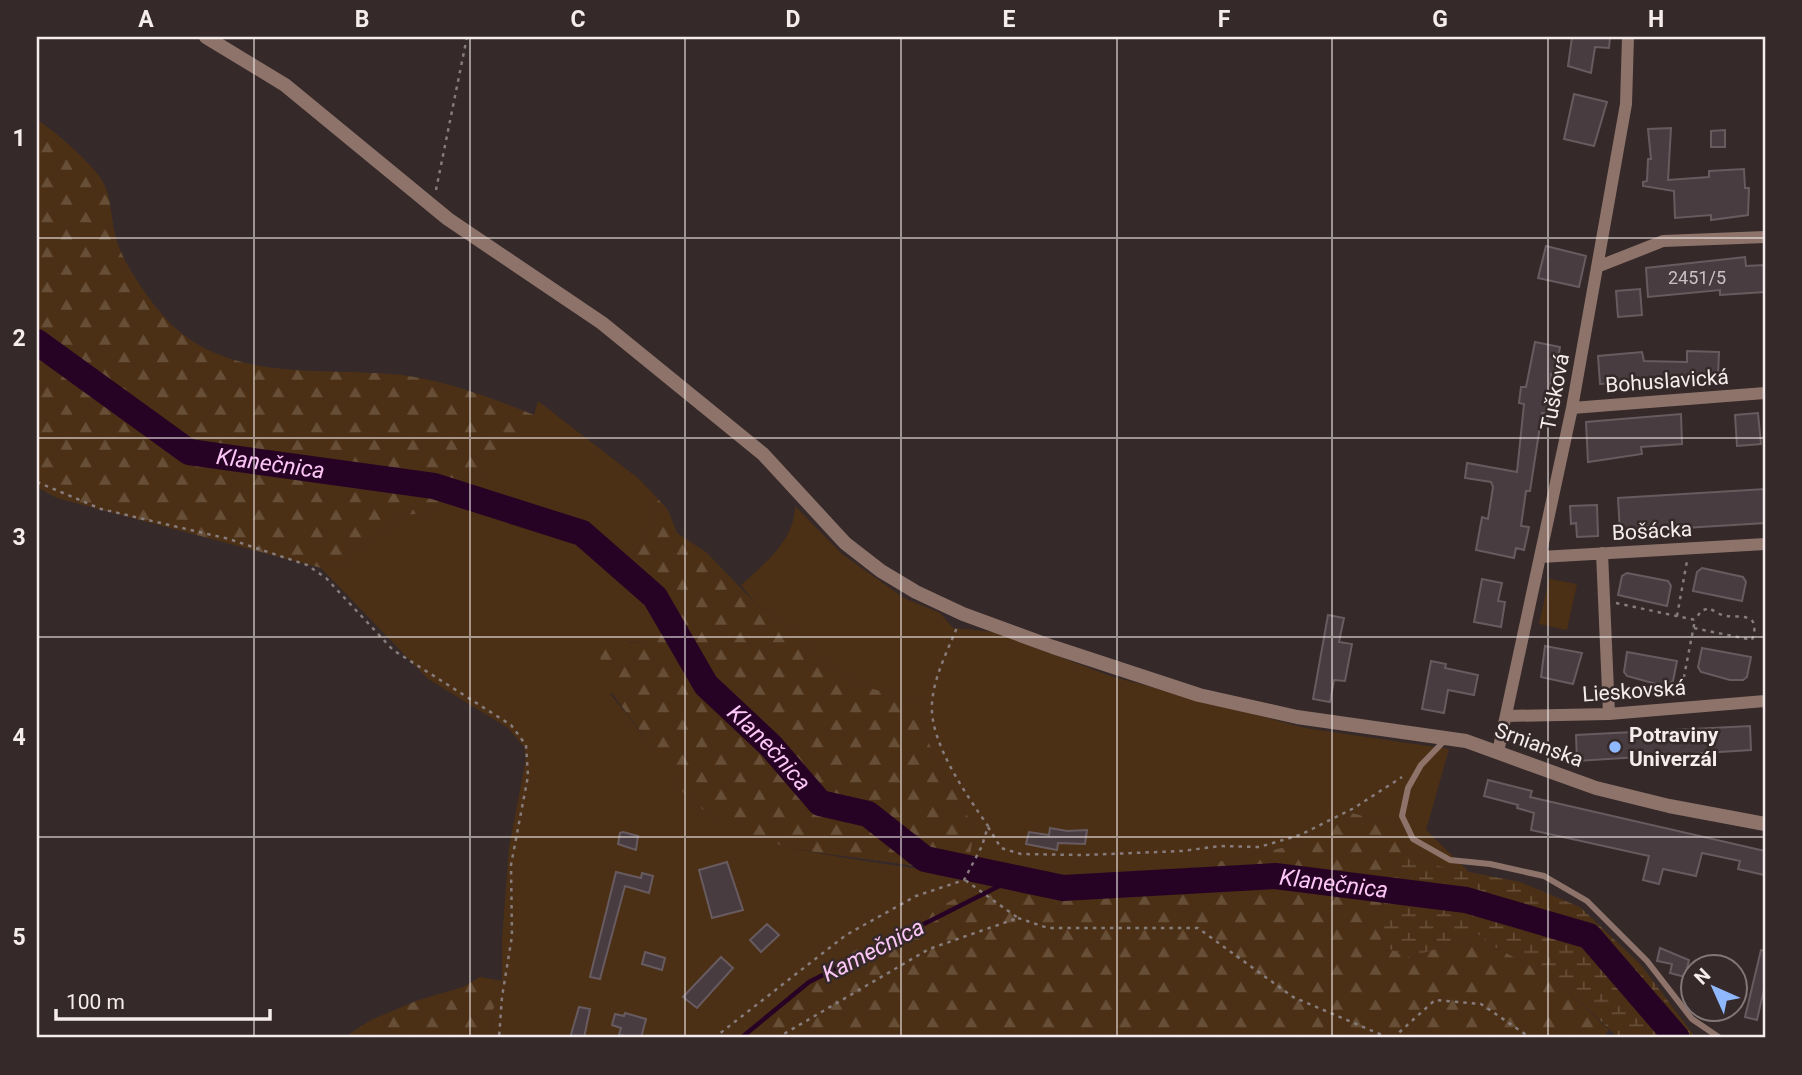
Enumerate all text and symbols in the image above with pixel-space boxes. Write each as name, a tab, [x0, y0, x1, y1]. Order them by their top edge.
text: A	[138, 6, 154, 33]
text: B	[355, 6, 369, 33]
text: C	[570, 6, 586, 33]
text: D	[786, 6, 800, 33]
text: E	[1003, 6, 1016, 33]
text: F	[1218, 6, 1231, 33]
text: G	[1432, 6, 1448, 33]
text: H	[1648, 6, 1664, 33]
text: 1	[12, 125, 26, 152]
house number: 2451/5	[1668, 267, 1726, 288]
text: 2	[12, 325, 26, 352]
street label: Tušková	[1536, 351, 1574, 433]
street label: Bohuslavická	[1604, 365, 1730, 397]
water label: Klanečnica	[215, 443, 326, 485]
street label: Bošácka	[1611, 517, 1693, 545]
text: 3	[12, 524, 26, 551]
street label: Lieskovská	[1581, 675, 1687, 707]
water label: Klanečnica	[722, 699, 816, 796]
street label: Srnianska	[1492, 718, 1586, 772]
place label: Potraviny Univerzál	[1629, 723, 1719, 771]
text: 4	[12, 724, 26, 751]
marker: Potraviny Univerzál	[1607, 739, 1623, 755]
water label: Klanečnica	[1278, 864, 1390, 904]
water label: Kamečnica	[818, 913, 929, 988]
text: 5	[12, 924, 26, 951]
north arrow	[1680, 953, 1750, 1023]
text: N	[1689, 963, 1715, 989]
scale bar	[56, 977, 270, 1021]
text: 100 m	[66, 990, 125, 1014]

